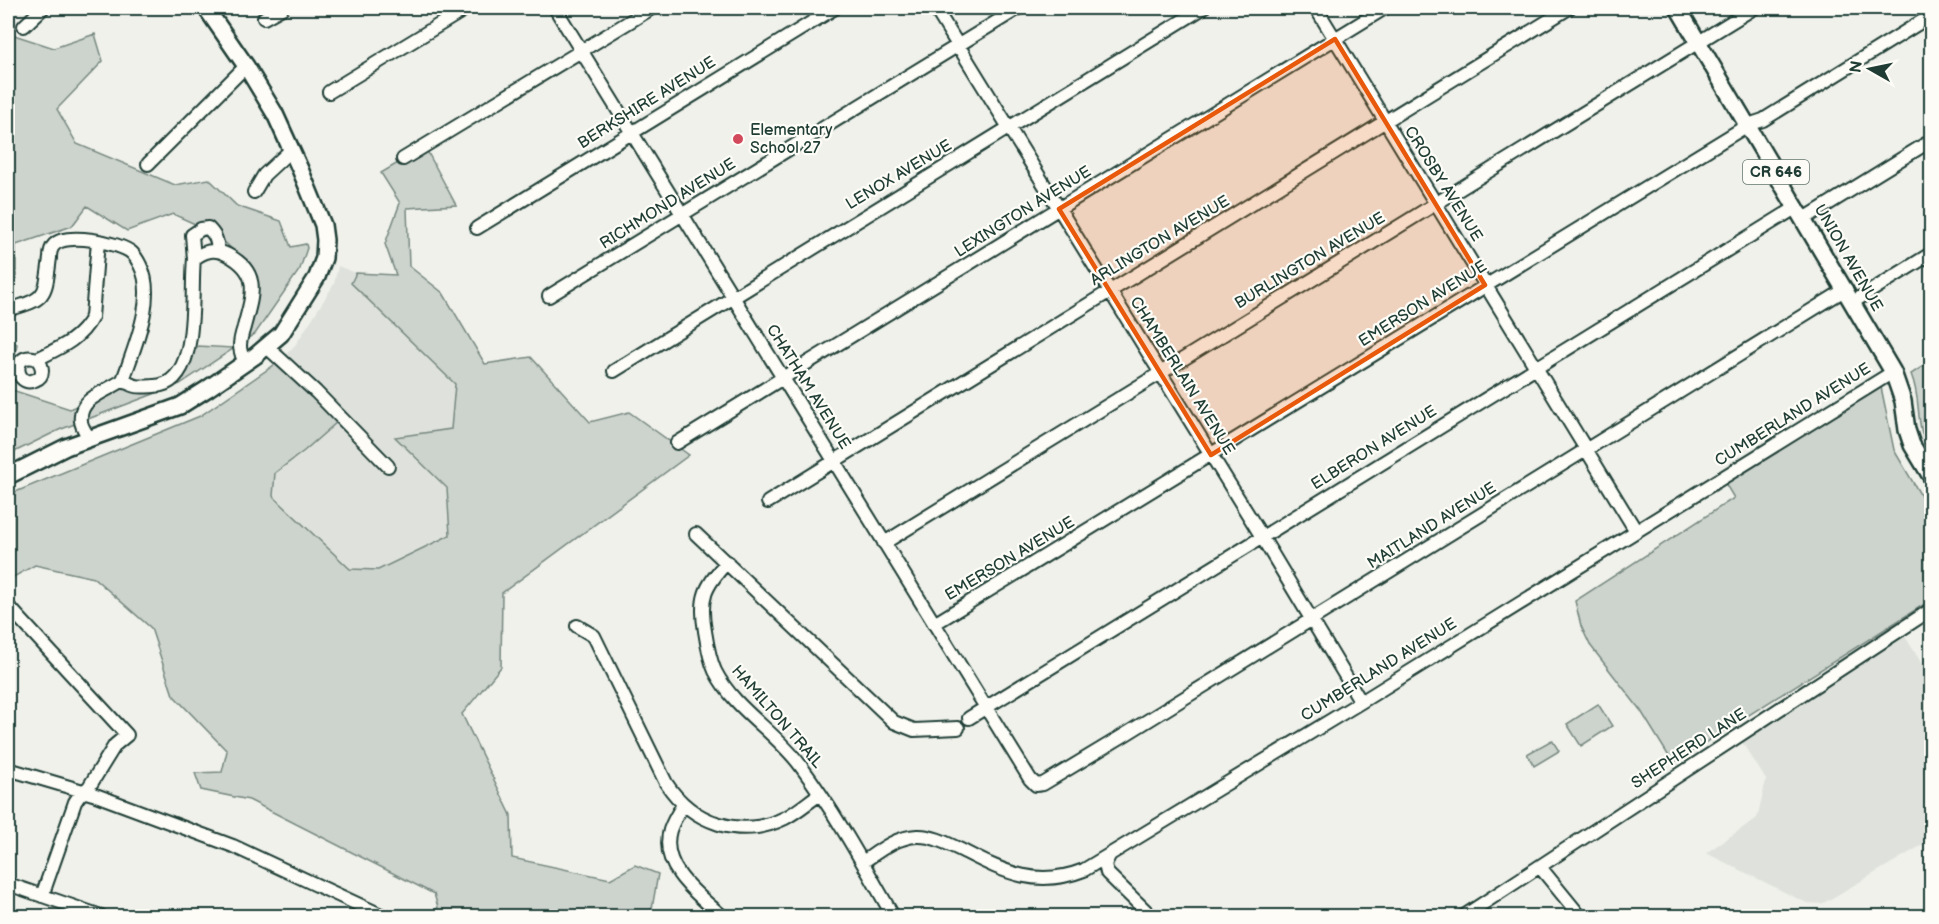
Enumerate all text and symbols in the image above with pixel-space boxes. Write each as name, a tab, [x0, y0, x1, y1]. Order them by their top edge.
north arrow	[1840, 39, 1900, 99]
street label: BERKSHIRE AVENUE	[575, 53, 719, 153]
text: N	[1846, 59, 1867, 74]
place label: Elementary School 27	[750, 121, 833, 158]
street label: CROSBY AVENUE	[1400, 123, 1486, 245]
marker: Elementary School 27	[731, 132, 745, 146]
street label: LENOX AVENUE	[843, 136, 955, 214]
street label: RICHMOND AVENUE	[597, 154, 739, 254]
road number: CR 646	[1743, 160, 1809, 184]
street label: LEXINGTON AVENUE	[951, 162, 1095, 262]
street label: ARLINGTON AVENUE	[1087, 192, 1233, 290]
street label: UNION AVENUE	[1810, 201, 1886, 315]
street label: BURLINGTON AVENUE	[1231, 209, 1389, 313]
street label: EMERSON AVENUE	[1355, 257, 1491, 351]
street label: CHAMBERLAIN AVENUE	[1125, 293, 1239, 459]
street label: CHATHAM AVENUE	[762, 321, 854, 453]
street label: CUMBERLAND AVENUE	[1712, 359, 1874, 471]
street label: ELBERON AVENUE	[1308, 402, 1440, 494]
street label: MAITLAND AVENUE	[1364, 479, 1500, 573]
street label: EMERSON AVENUE	[942, 513, 1078, 605]
street label: CUMBERLAND AVENUE	[1298, 614, 1460, 726]
street label: HAMILTON TRAIL	[727, 662, 827, 773]
street label: SHEPHERD LANE	[1628, 705, 1750, 793]

